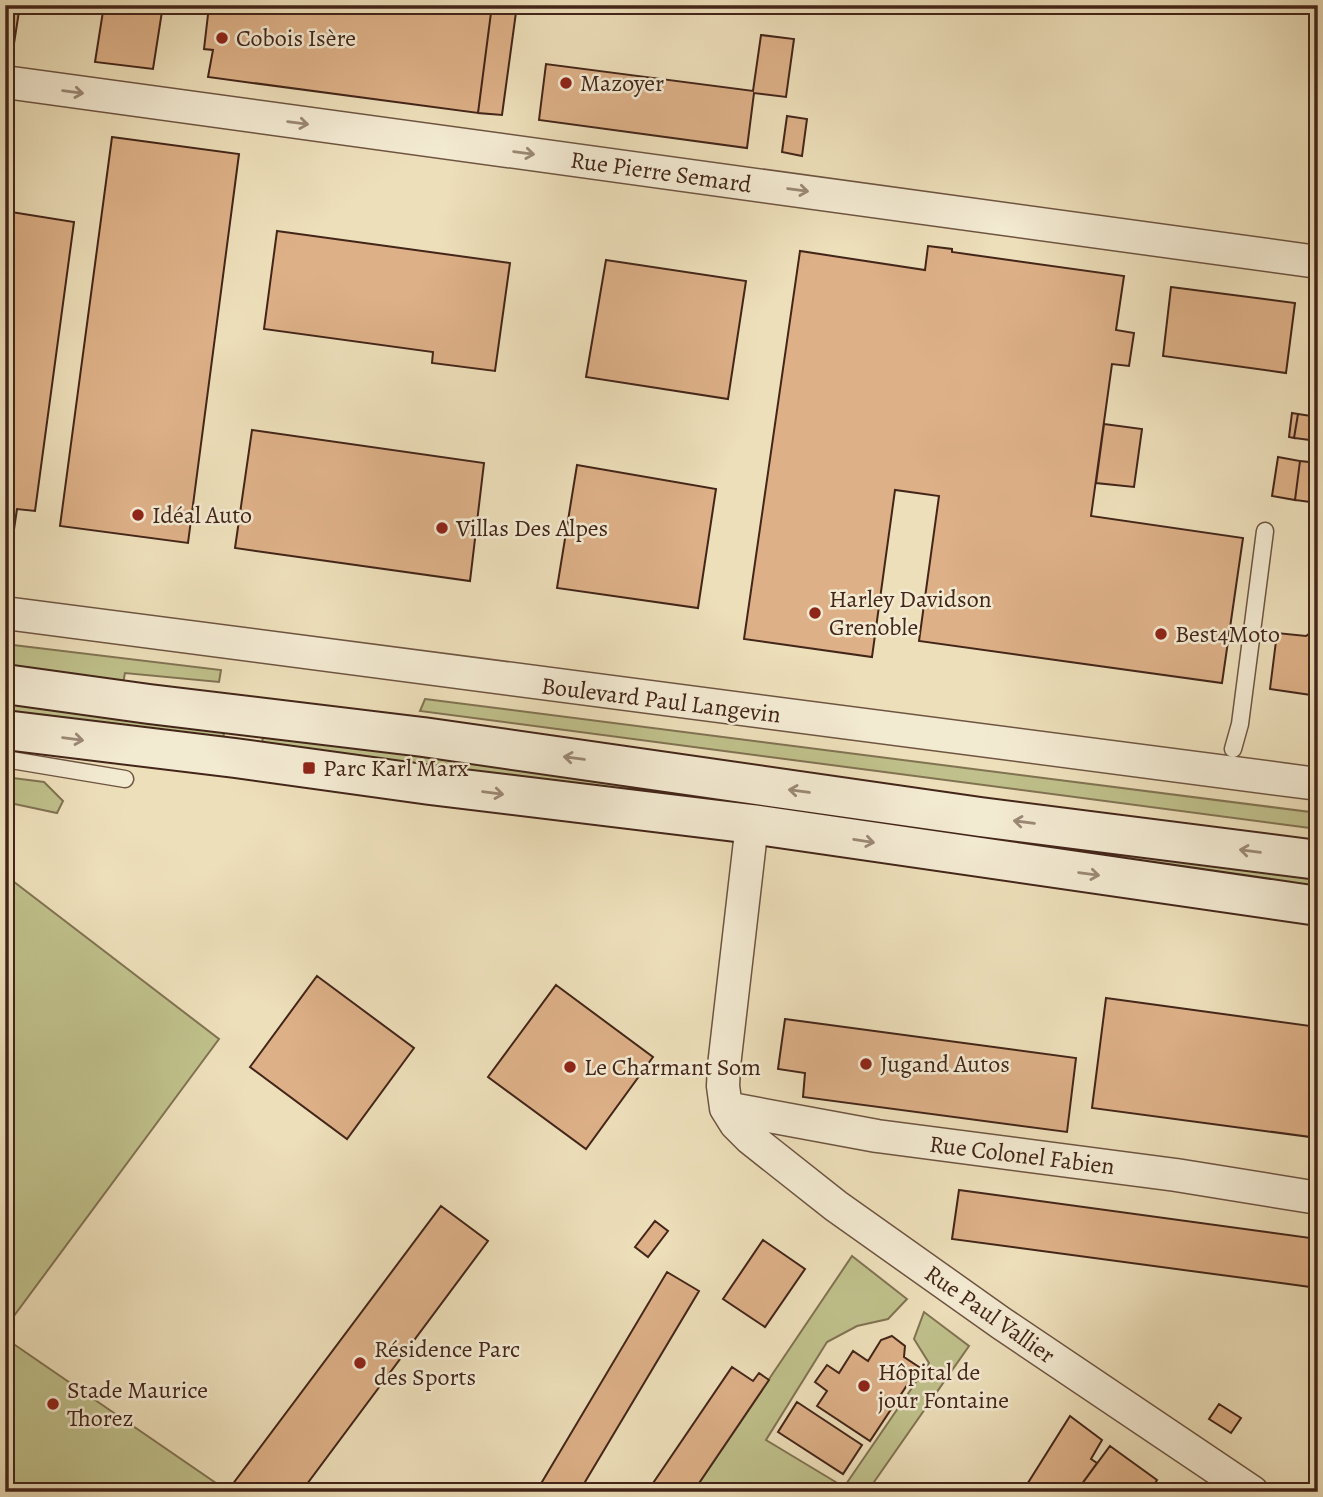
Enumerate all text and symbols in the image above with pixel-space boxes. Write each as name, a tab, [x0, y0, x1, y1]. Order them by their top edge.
place label: Cobois Isère	[236, 22, 356, 54]
marker: Cobois Isère	[214, 30, 230, 46]
place label: Mazoyer	[580, 67, 664, 99]
marker: Mazoyer	[558, 75, 574, 91]
one-way arrow	[61, 86, 84, 99]
one-way arrow	[286, 116, 309, 129]
street label: Rue Pierre Semard	[568, 143, 754, 201]
one-way arrow	[512, 147, 534, 160]
one-way arrow	[786, 184, 808, 197]
place label: Idéal Auto	[152, 499, 252, 531]
marker: Idéal Auto	[130, 507, 146, 523]
place label: Villas Des Alpes	[455, 512, 608, 544]
marker: Villas Des Alpes	[434, 520, 450, 536]
place label: Harley Davidson Grenoble	[829, 583, 992, 643]
marker: Harley Davidson Grenoble	[807, 605, 823, 621]
place label: Best4Moto	[1175, 618, 1280, 650]
marker: Best4Moto	[1153, 626, 1169, 642]
street label: Boulevard Paul Langevin	[539, 669, 783, 731]
one-way arrow	[61, 732, 84, 745]
place label: Parc Karl Marx	[323, 752, 469, 784]
one-way arrow	[563, 752, 586, 765]
marker: Parc Karl Marx	[301, 760, 317, 776]
one-way arrow	[788, 784, 811, 797]
one-way arrow	[481, 787, 504, 800]
one-way arrow	[1014, 816, 1036, 829]
one-way arrow	[852, 835, 875, 848]
one-way arrow	[1239, 845, 1262, 858]
one-way arrow	[1078, 867, 1100, 880]
place label: Jugand Autos	[880, 1048, 1010, 1080]
place label: Le Charmant Som	[584, 1051, 761, 1083]
marker: Jugand Autos	[858, 1056, 874, 1072]
marker: Le Charmant Som	[562, 1059, 578, 1075]
street label: Rue Colonel Fabien	[927, 1128, 1117, 1182]
street label: Rue Paul Vallier	[918, 1257, 1062, 1371]
place label: Résidence Parc des Sports	[374, 1333, 520, 1393]
marker: Résidence Parc des Sports	[352, 1355, 368, 1371]
place label: Hôpital de jour Fontaine	[878, 1356, 1009, 1416]
place label: Stade Maurice Thorez	[67, 1374, 208, 1434]
marker: Hôpital de jour Fontaine	[856, 1378, 872, 1394]
marker: Stade Maurice Thorez	[45, 1396, 61, 1412]

